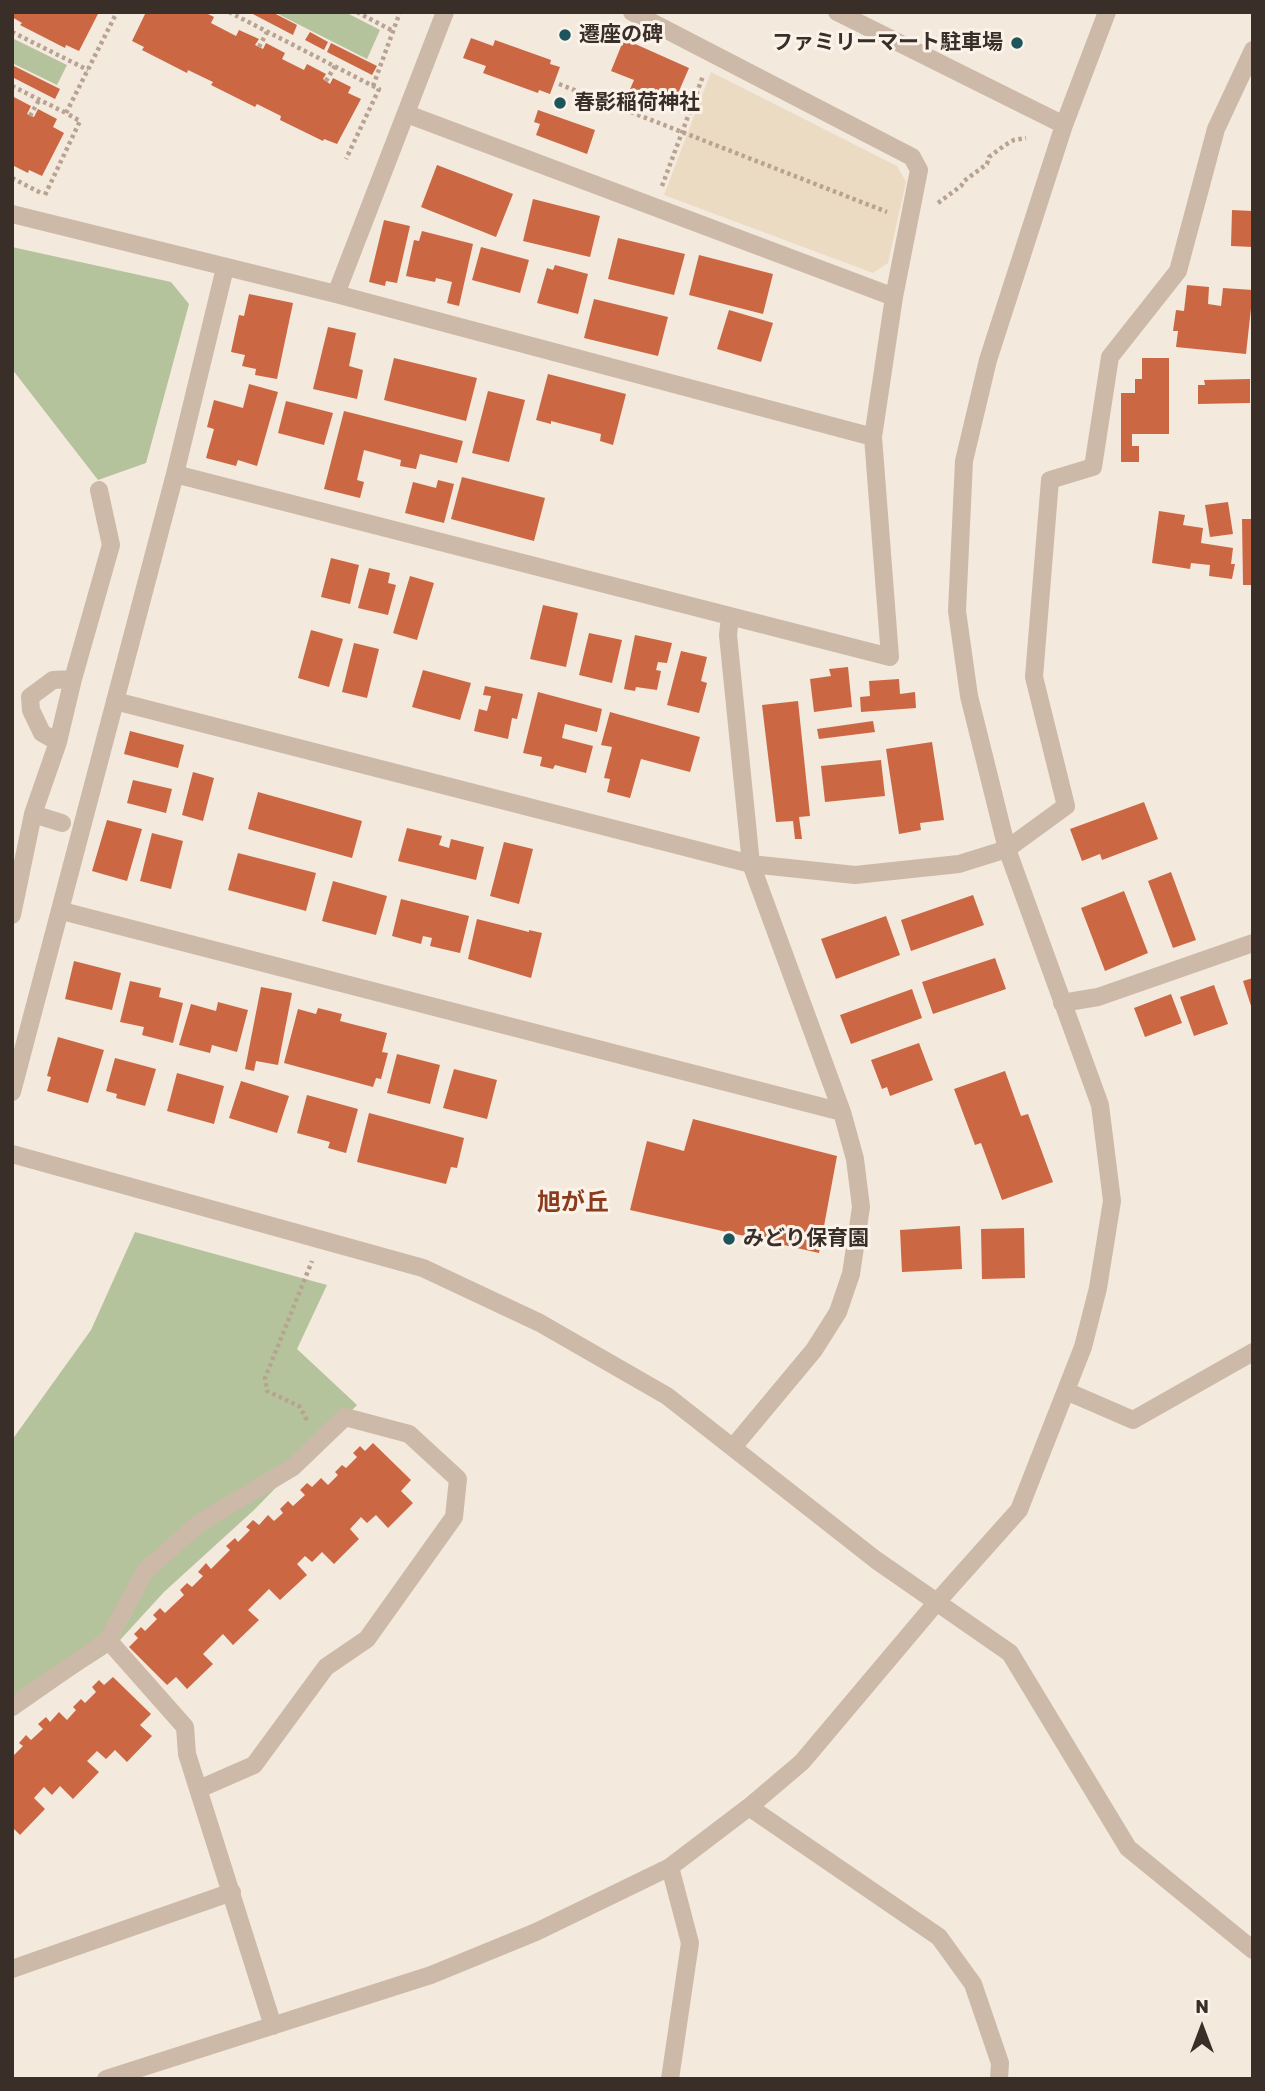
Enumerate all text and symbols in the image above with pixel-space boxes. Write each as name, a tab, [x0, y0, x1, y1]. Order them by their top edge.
place label: 遷座の碑	[579, 22, 663, 48]
marker: 遷座の碑	[557, 27, 573, 43]
place label: ファミリーマート駐車場	[772, 30, 1003, 56]
marker: ファミリーマート駐車場	[1009, 35, 1025, 51]
place label: 春影稲荷神社	[574, 90, 700, 116]
marker: 春影稲荷神社	[552, 95, 568, 111]
district label: 旭が丘	[537, 1189, 609, 1217]
place label: みどり保育園	[743, 1226, 869, 1252]
marker: みどり保育園	[721, 1231, 737, 1247]
north arrow	[1167, 1993, 1237, 2063]
text: N	[1195, 1995, 1209, 2018]

